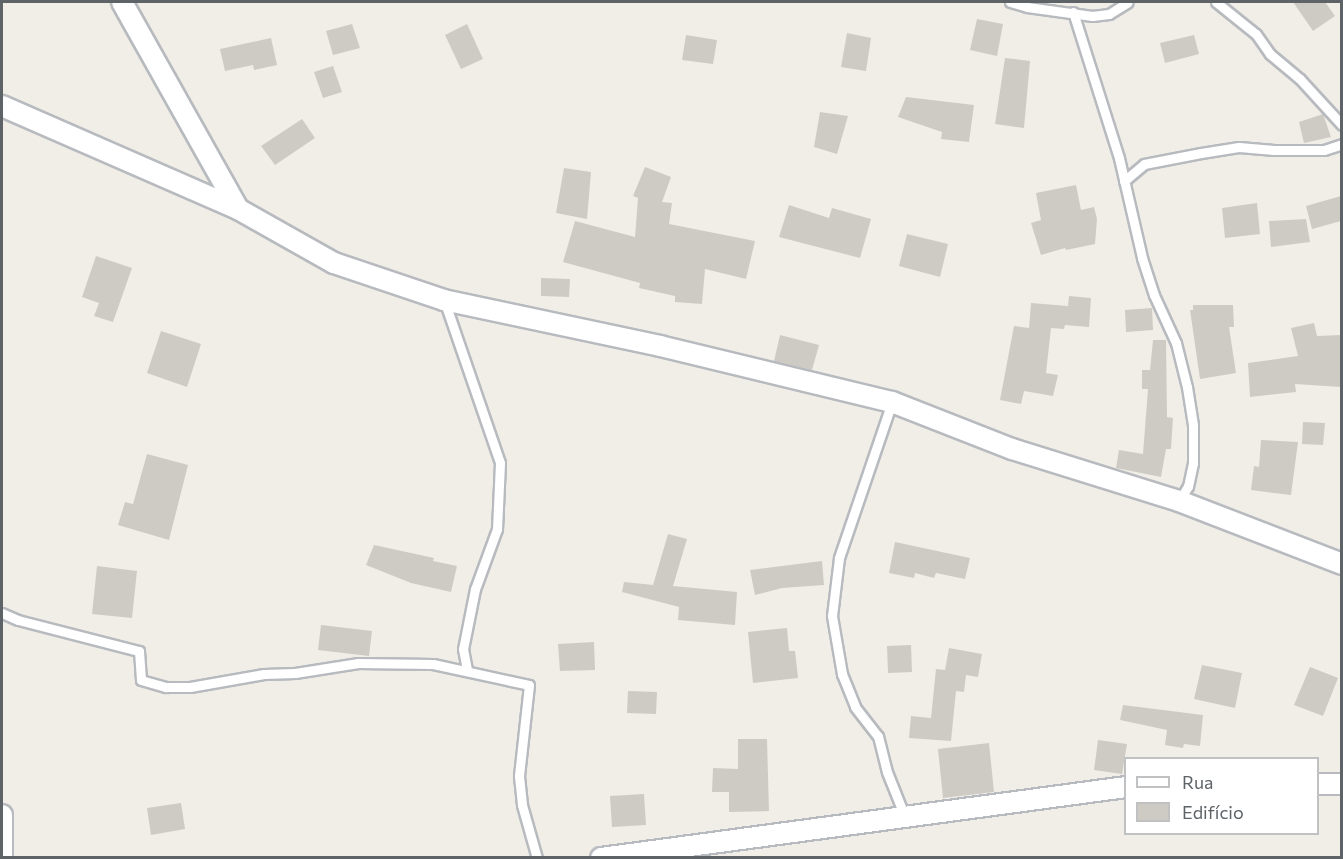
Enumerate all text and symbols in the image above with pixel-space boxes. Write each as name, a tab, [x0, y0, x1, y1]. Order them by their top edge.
legend	[1124, 757, 1319, 835]
text: Rua	[1182, 771, 1213, 793]
text: Edifício	[1182, 801, 1244, 823]

